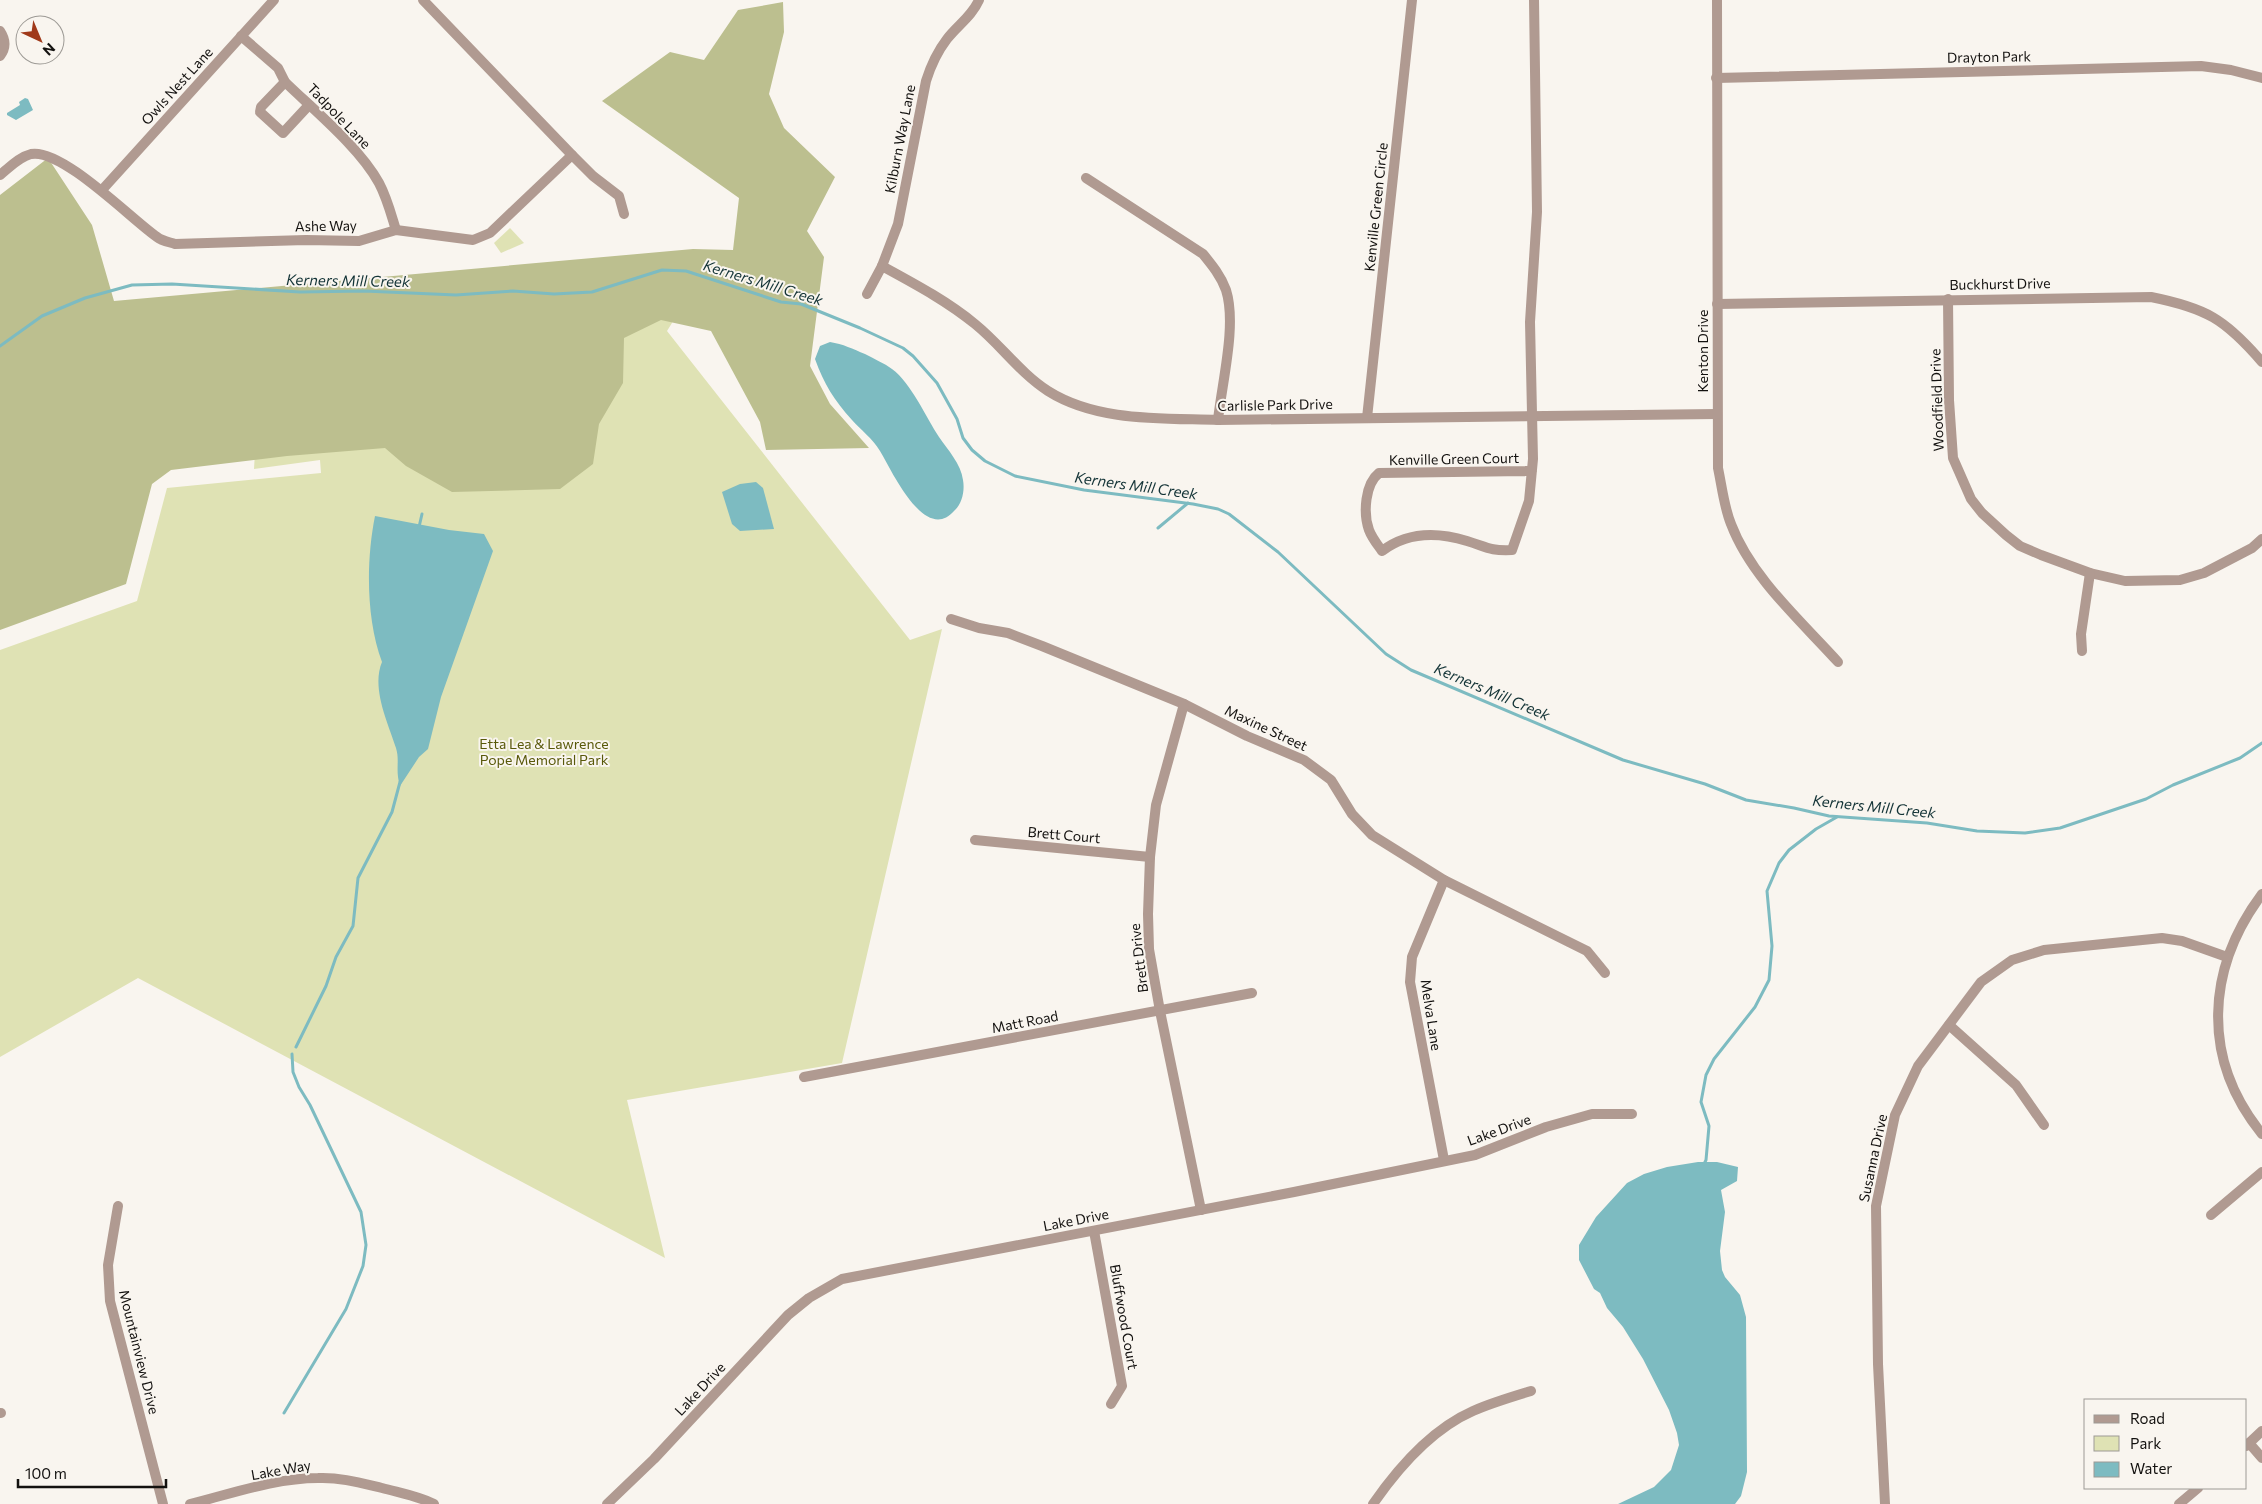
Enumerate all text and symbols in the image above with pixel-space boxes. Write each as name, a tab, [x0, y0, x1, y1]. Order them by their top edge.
north arrow	[15, 15, 65, 65]
text: N	[40, 40, 59, 59]
street label: Owls Nest Lane	[137, 43, 216, 128]
street label: Drayton Park	[1947, 47, 2032, 66]
street label: Tadpole Lane	[304, 79, 375, 152]
street label: Kilburn Way Lane	[881, 83, 918, 195]
street label: Kenville Green Circle	[1360, 142, 1391, 272]
street label: Ashe Way	[295, 216, 357, 235]
water label: Kerners Mill Creek	[701, 255, 826, 309]
water label: Kerners Mill Creek	[286, 270, 411, 290]
street label: Buckhurst Drive	[1949, 274, 2051, 293]
street label: Kenton Drive	[1694, 310, 1711, 392]
street label: Woodfield Drive	[1926, 348, 1947, 452]
street label: Carlisle Park Drive	[1217, 395, 1333, 414]
street label: Kenville Green Court	[1389, 449, 1520, 468]
water label: Kerners Mill Creek	[1074, 467, 1200, 503]
water label: Kerners Mill Creek	[1432, 659, 1554, 724]
street label: Maxine Street	[1222, 701, 1310, 754]
park label: Etta Lea & Lawrence Pope Memorial Park	[479, 735, 609, 768]
water label: Kerners Mill Creek	[1812, 791, 1937, 822]
street label: Brett Court	[1027, 823, 1101, 846]
street label: Brett Drive	[1126, 922, 1151, 994]
street label: Melva Lane	[1417, 978, 1446, 1052]
street label: Matt Road	[990, 1007, 1060, 1036]
street label: Lake Drive	[1465, 1110, 1533, 1149]
street label: Susanna Drive	[1855, 1112, 1890, 1203]
street label: Lake Drive	[1042, 1205, 1110, 1234]
street label: Bluffwood Court	[1107, 1263, 1142, 1371]
street label: Mountainview Drive	[116, 1288, 163, 1416]
street label: Lake Drive	[671, 1359, 729, 1419]
legend	[2084, 1399, 2247, 1489]
text: Road	[2130, 1409, 2165, 1427]
text: Park	[2130, 1434, 2161, 1452]
scale bar	[18, 1456, 165, 1488]
street label: Lake Way	[250, 1456, 312, 1483]
text: Water	[2130, 1459, 2172, 1477]
text: 100 m	[25, 1464, 67, 1482]

